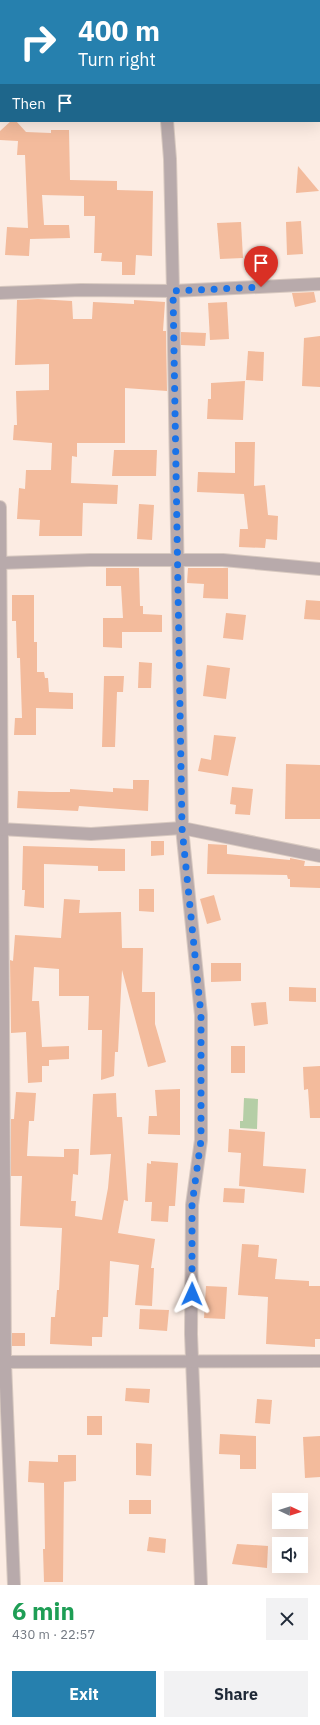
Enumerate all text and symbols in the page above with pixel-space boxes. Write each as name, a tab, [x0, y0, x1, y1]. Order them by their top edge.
text: 400 m	[78, 12, 160, 49]
icon: right	[12, 16, 64, 68]
text: Turn right	[78, 48, 156, 71]
icon: arrive	[54, 92, 76, 114]
text: Then	[12, 94, 46, 113]
pin	[244, 246, 278, 287]
icon: arrive	[250, 252, 272, 274]
position arrow	[171, 1273, 213, 1315]
north arrow	[272, 1493, 308, 1529]
map controls	[272, 1493, 308, 1573]
button: sound	[272, 1537, 308, 1573]
text: 6 min	[12, 1595, 75, 1627]
button: close	[266, 1598, 308, 1640]
text: 430 m · 22:57	[12, 1626, 95, 1643]
button: Exit	[12, 1671, 156, 1717]
button: Share	[164, 1671, 308, 1717]

